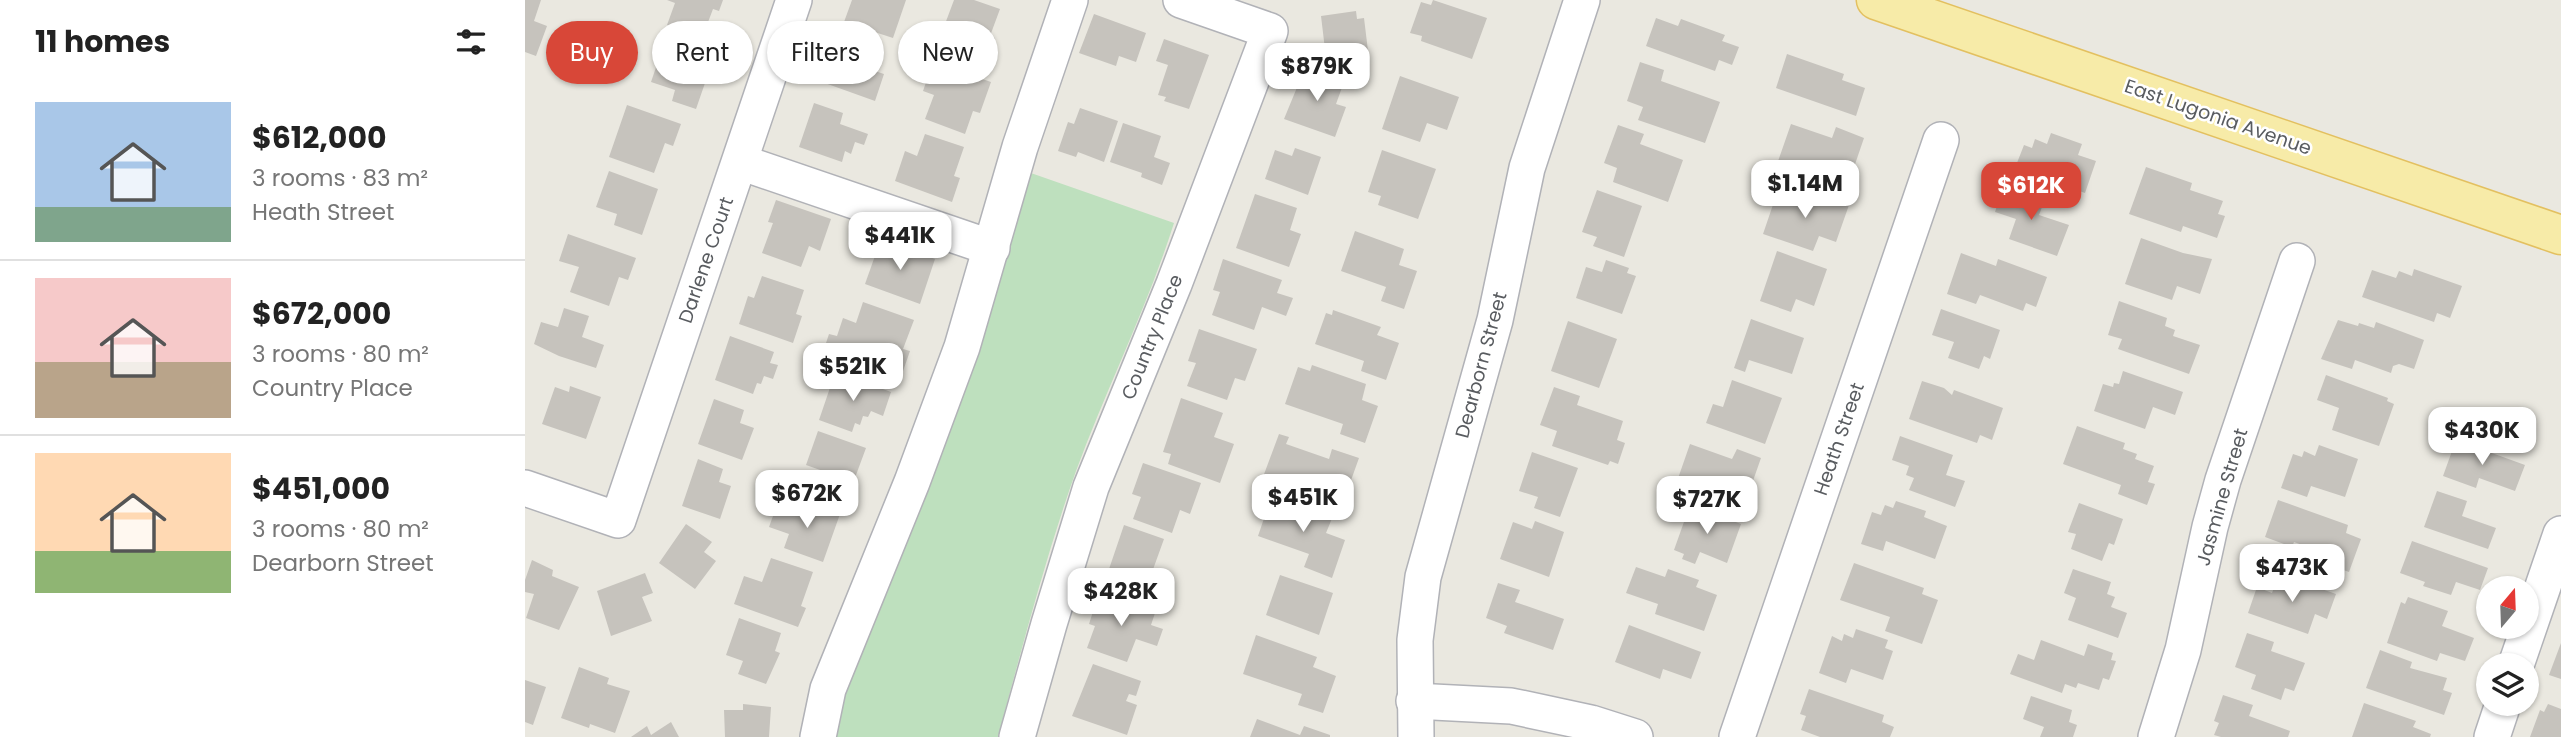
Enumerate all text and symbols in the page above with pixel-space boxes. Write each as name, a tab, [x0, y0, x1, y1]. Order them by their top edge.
text: 11 homes	[35, 20, 170, 63]
chip: Buy	[546, 21, 638, 84]
chip: Rent	[652, 21, 753, 84]
chip: Filters	[767, 21, 884, 84]
chip: New	[898, 21, 998, 84]
icon: filters	[452, 23, 490, 61]
pin: $879K	[1268, 43, 1366, 103]
text: $879K	[1281, 50, 1353, 82]
street label: East Lugonia Avenue	[2121, 72, 2315, 162]
text: $612,000	[252, 116, 387, 159]
icon: home	[91, 130, 175, 214]
pin: $1.14M	[1748, 160, 1862, 220]
text: 3 rooms · 83 m²	[252, 162, 428, 194]
pin: $612K	[1982, 162, 2080, 222]
text: $1.14M	[1767, 167, 1843, 199]
text: $612K	[1997, 169, 2065, 201]
street label: Darlene Court	[672, 193, 740, 327]
text: Heath Street	[252, 196, 394, 228]
pin: $441K	[851, 212, 949, 272]
text: $441K	[865, 219, 935, 251]
street label: Country Place	[1115, 270, 1189, 404]
street label: Dearborn Street	[1449, 289, 1513, 441]
text: $672,000	[252, 292, 391, 335]
icon: home	[91, 306, 175, 390]
text: 3 rooms · 80 m²	[252, 338, 429, 370]
pin: $521K	[804, 344, 902, 403]
text: $521K	[819, 350, 887, 382]
text: Country Place	[252, 372, 413, 404]
street label: Heath Street	[1807, 379, 1871, 499]
pin: $430K	[2433, 407, 2531, 467]
text: $430K	[2444, 414, 2520, 446]
street label: Jasmine Street	[2189, 425, 2255, 569]
text: $451,000	[252, 467, 390, 510]
pin: $672K	[758, 470, 856, 530]
pin: $451K	[1254, 475, 1352, 534]
pin: $727K	[1658, 476, 1756, 536]
text: $672K	[771, 477, 843, 509]
icon: home	[91, 481, 175, 565]
text: $451K	[1268, 481, 1338, 513]
text: $727K	[1673, 483, 1741, 515]
text: 3 rooms · 80 m²	[252, 513, 429, 545]
pin: $473K	[2243, 544, 2341, 604]
text: Dearborn Street	[252, 547, 434, 579]
text: $473K	[2256, 551, 2328, 583]
pin: $428K	[1072, 568, 1170, 628]
text: $428K	[1084, 575, 1158, 607]
north arrow	[2476, 576, 2539, 639]
map controls	[2476, 576, 2539, 716]
button: layers	[2476, 653, 2539, 716]

